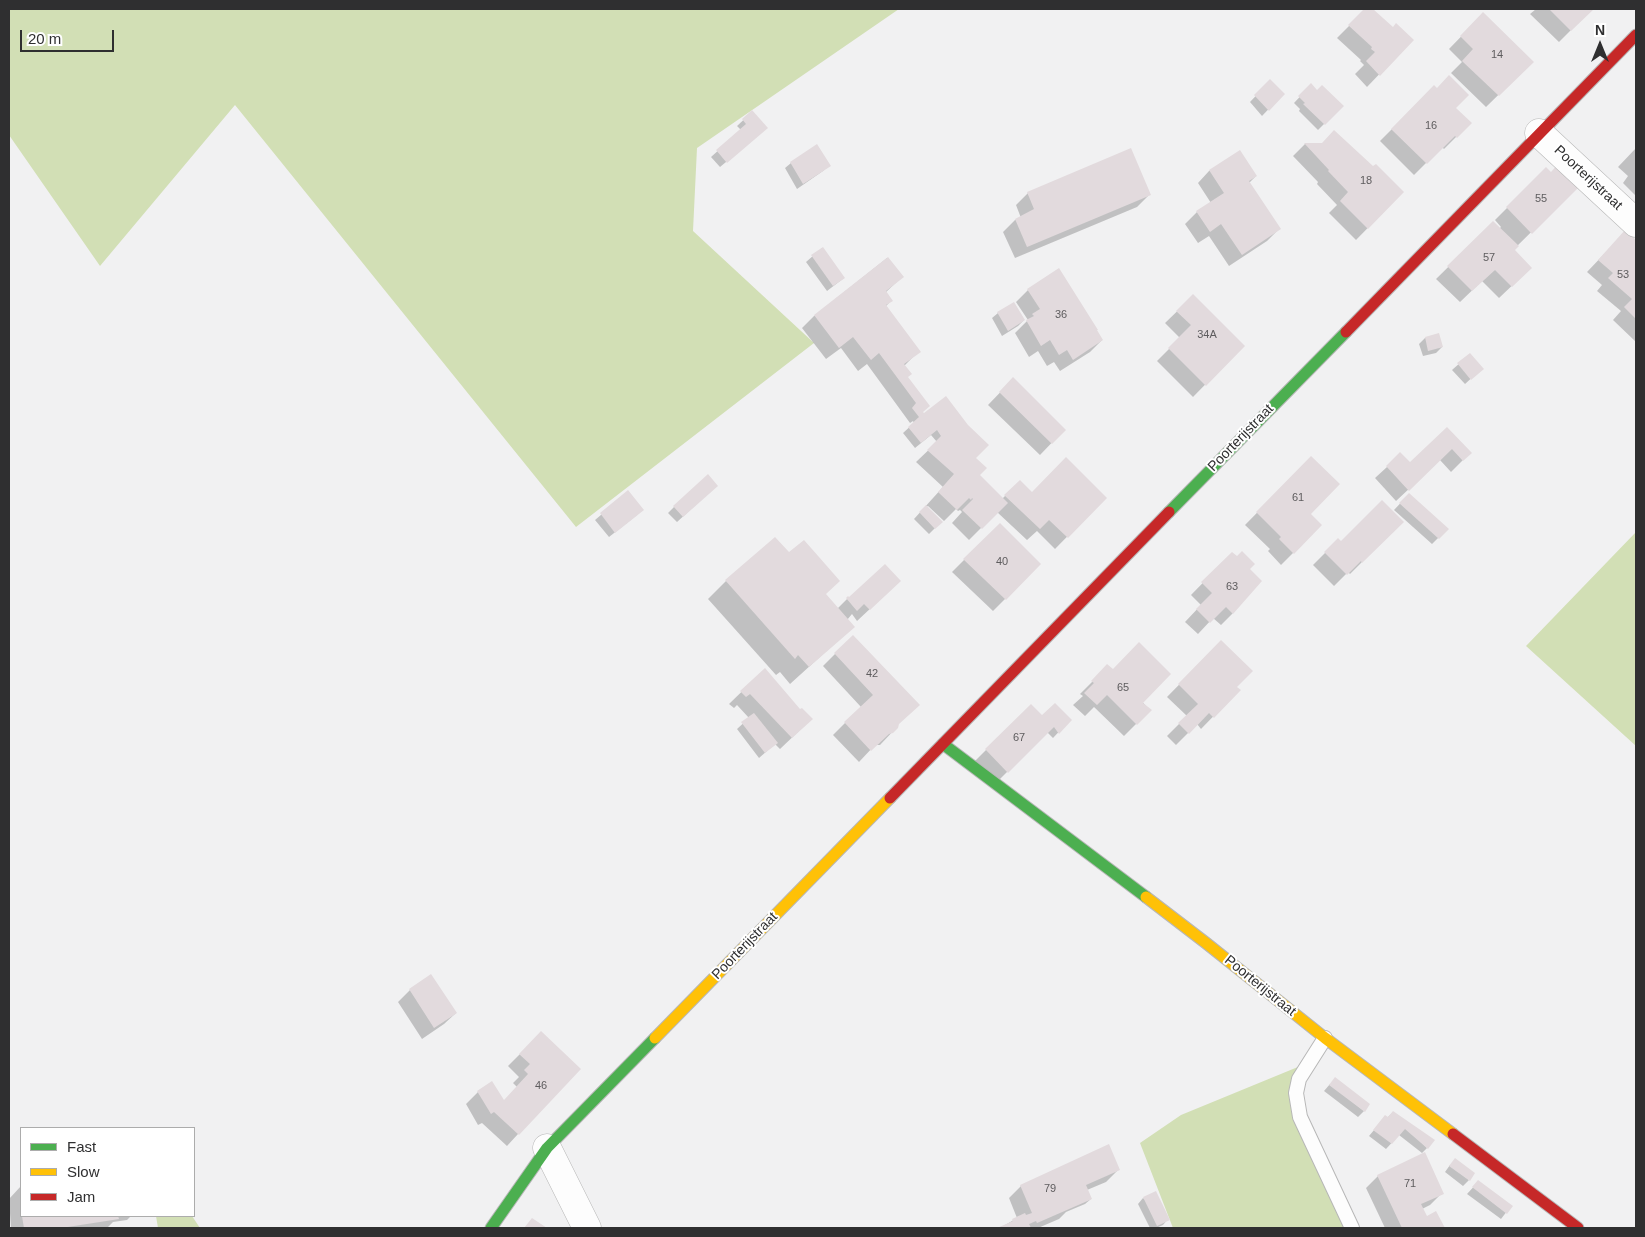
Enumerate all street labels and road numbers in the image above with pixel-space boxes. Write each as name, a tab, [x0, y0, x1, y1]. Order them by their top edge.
street label: Poorterijstraat	[1550, 142, 1626, 214]
street label: Poorterijstraat	[1205, 401, 1277, 475]
street label: Poorterijstraat	[709, 909, 781, 983]
street label: Poorterijstraat	[1221, 952, 1299, 1020]

